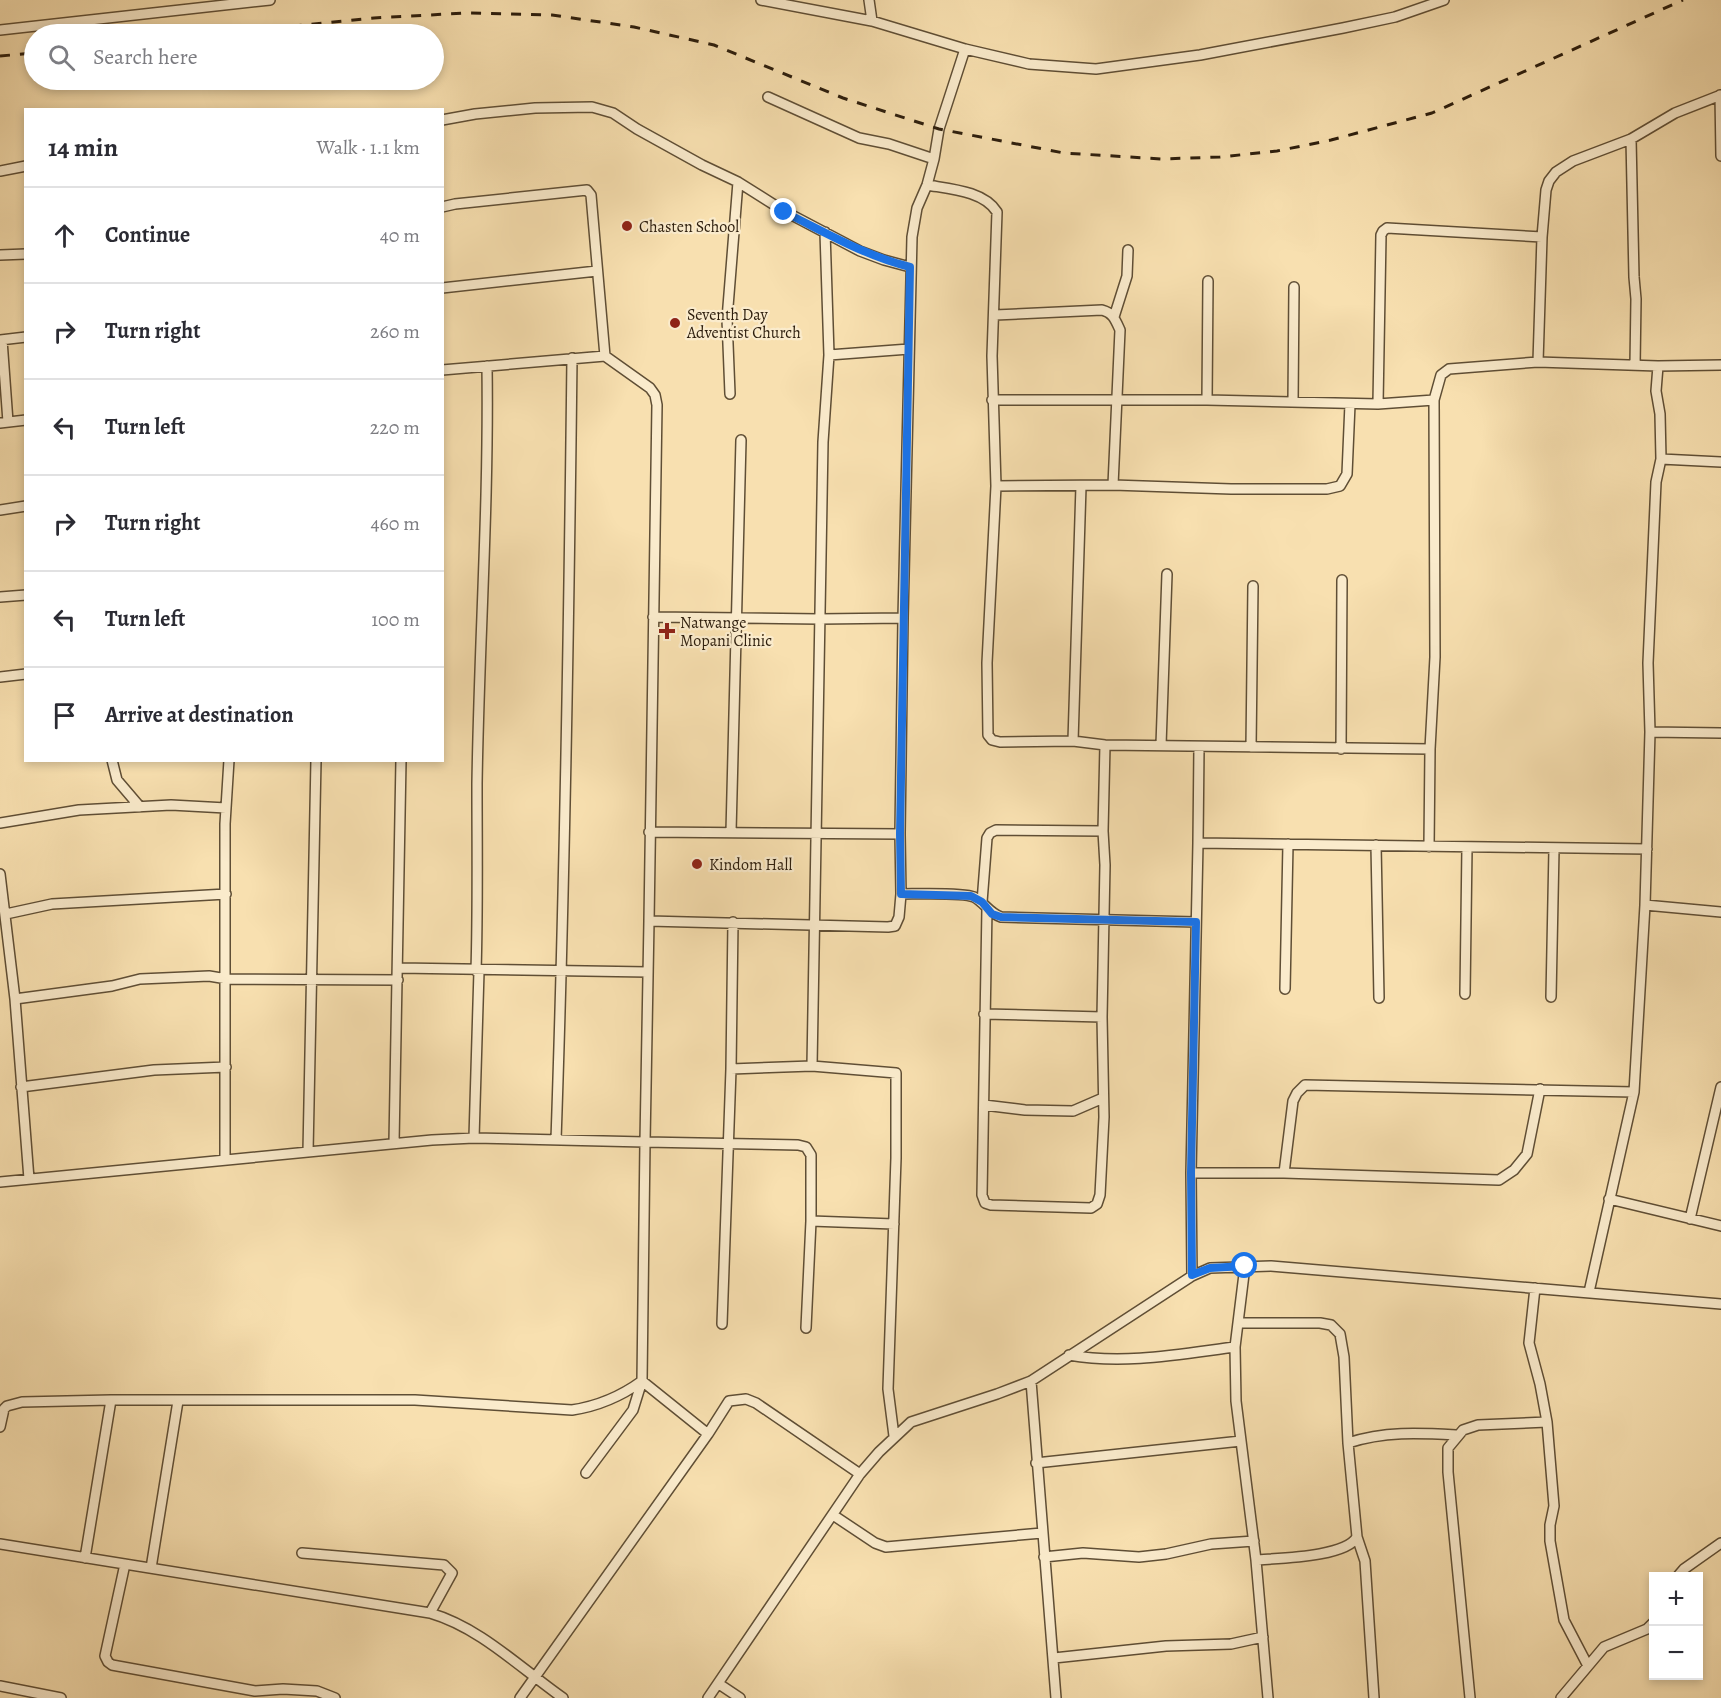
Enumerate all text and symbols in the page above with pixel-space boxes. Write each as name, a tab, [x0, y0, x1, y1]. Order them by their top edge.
search box	[24, 24, 444, 90]
icon: search	[45, 41, 78, 74]
text: Search here	[93, 42, 198, 72]
text: 14 min	[48, 130, 118, 165]
text: Walk · 1.1 km	[317, 134, 420, 161]
route end	[770, 198, 796, 224]
place label: Chasten School	[639, 216, 739, 238]
icon: ahead	[48, 219, 81, 252]
marker: Chasten School	[620, 219, 634, 233]
text: Continue	[105, 220, 190, 250]
text: 40 m	[380, 222, 420, 249]
place label: Seventh Day Adventist Church	[686, 304, 801, 344]
icon: right	[48, 315, 81, 348]
text: Turn right	[105, 316, 201, 346]
marker: Seventh Day Adventist Church	[668, 316, 682, 330]
text: 260 m	[370, 318, 420, 345]
icon: left	[48, 411, 81, 444]
text: Turn left	[105, 412, 185, 442]
text: 220 m	[370, 414, 420, 441]
icon: right	[48, 507, 81, 540]
text: Turn right	[105, 508, 201, 538]
text: 460 m	[370, 510, 420, 537]
icon: left	[48, 603, 81, 636]
text: Turn left	[105, 604, 185, 634]
text: 100 m	[371, 606, 420, 633]
place label: Natwange Mopani Clinic	[680, 612, 772, 652]
marker: Natwange Mopani Clinic	[658, 622, 676, 640]
icon: arrive	[48, 699, 81, 732]
text: Arrive at destination	[105, 700, 294, 730]
place label: Kindom Hall	[709, 854, 792, 876]
marker: Kindom Hall	[690, 857, 704, 871]
route start	[1231, 1252, 1257, 1278]
map controls	[1649, 1572, 1703, 1680]
button: +	[1649, 1572, 1703, 1626]
button: −	[1649, 1626, 1703, 1680]

